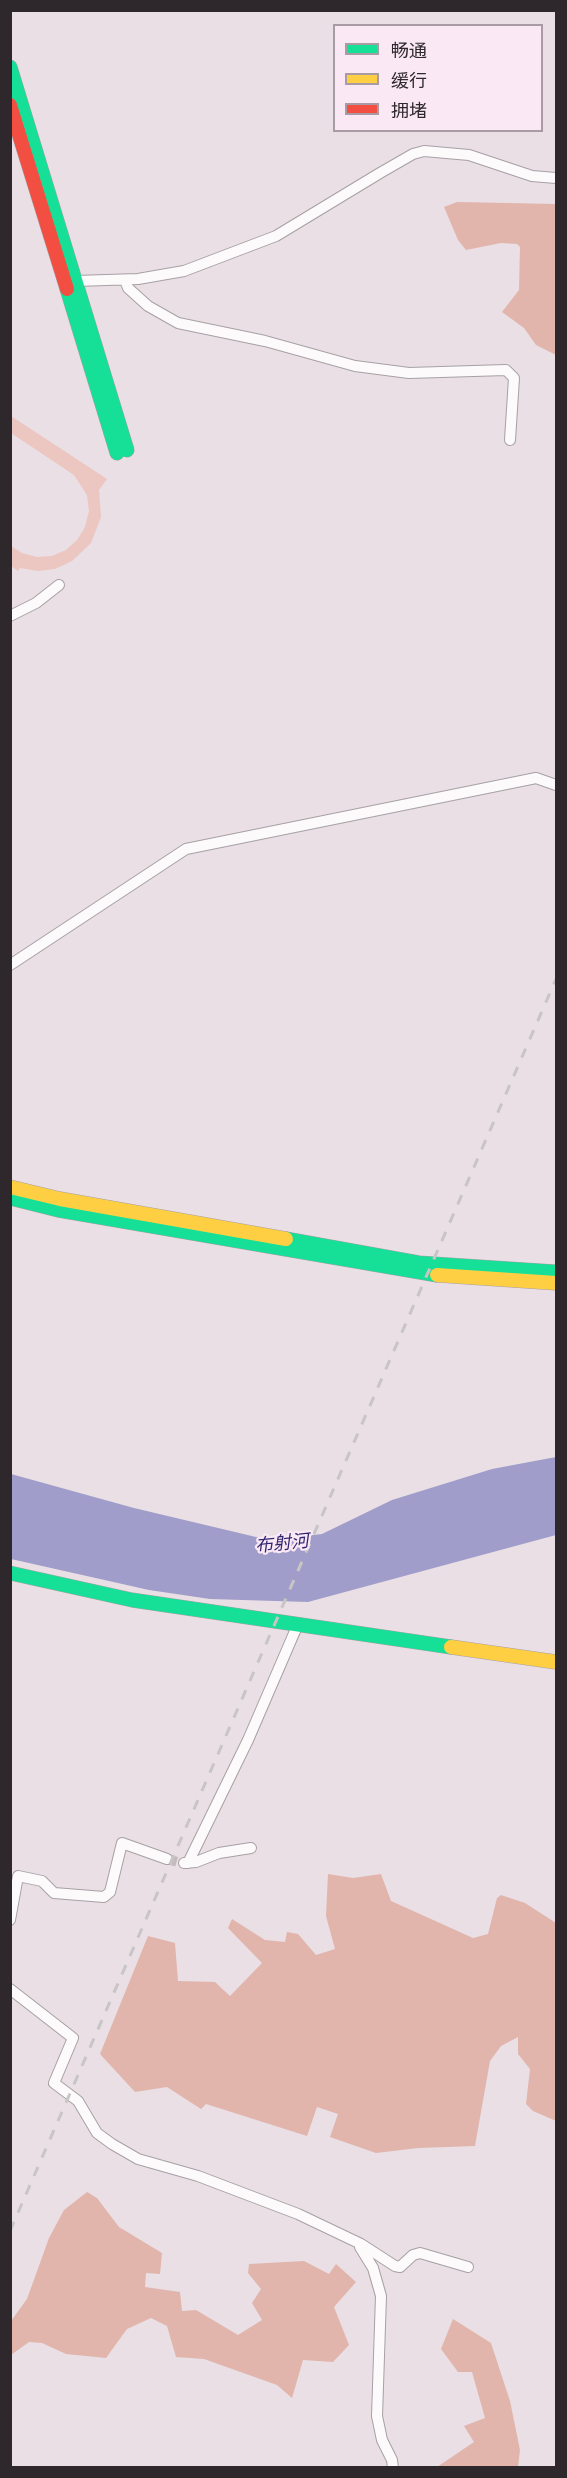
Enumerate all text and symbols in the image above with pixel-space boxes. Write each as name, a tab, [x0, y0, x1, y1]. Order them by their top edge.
legend	[333, 24, 543, 132]
text: 畅通	[391, 39, 427, 62]
text: 缓行	[391, 69, 427, 92]
text: 拥堵	[391, 99, 427, 122]
water label: 布射河	[254, 1530, 310, 1558]

